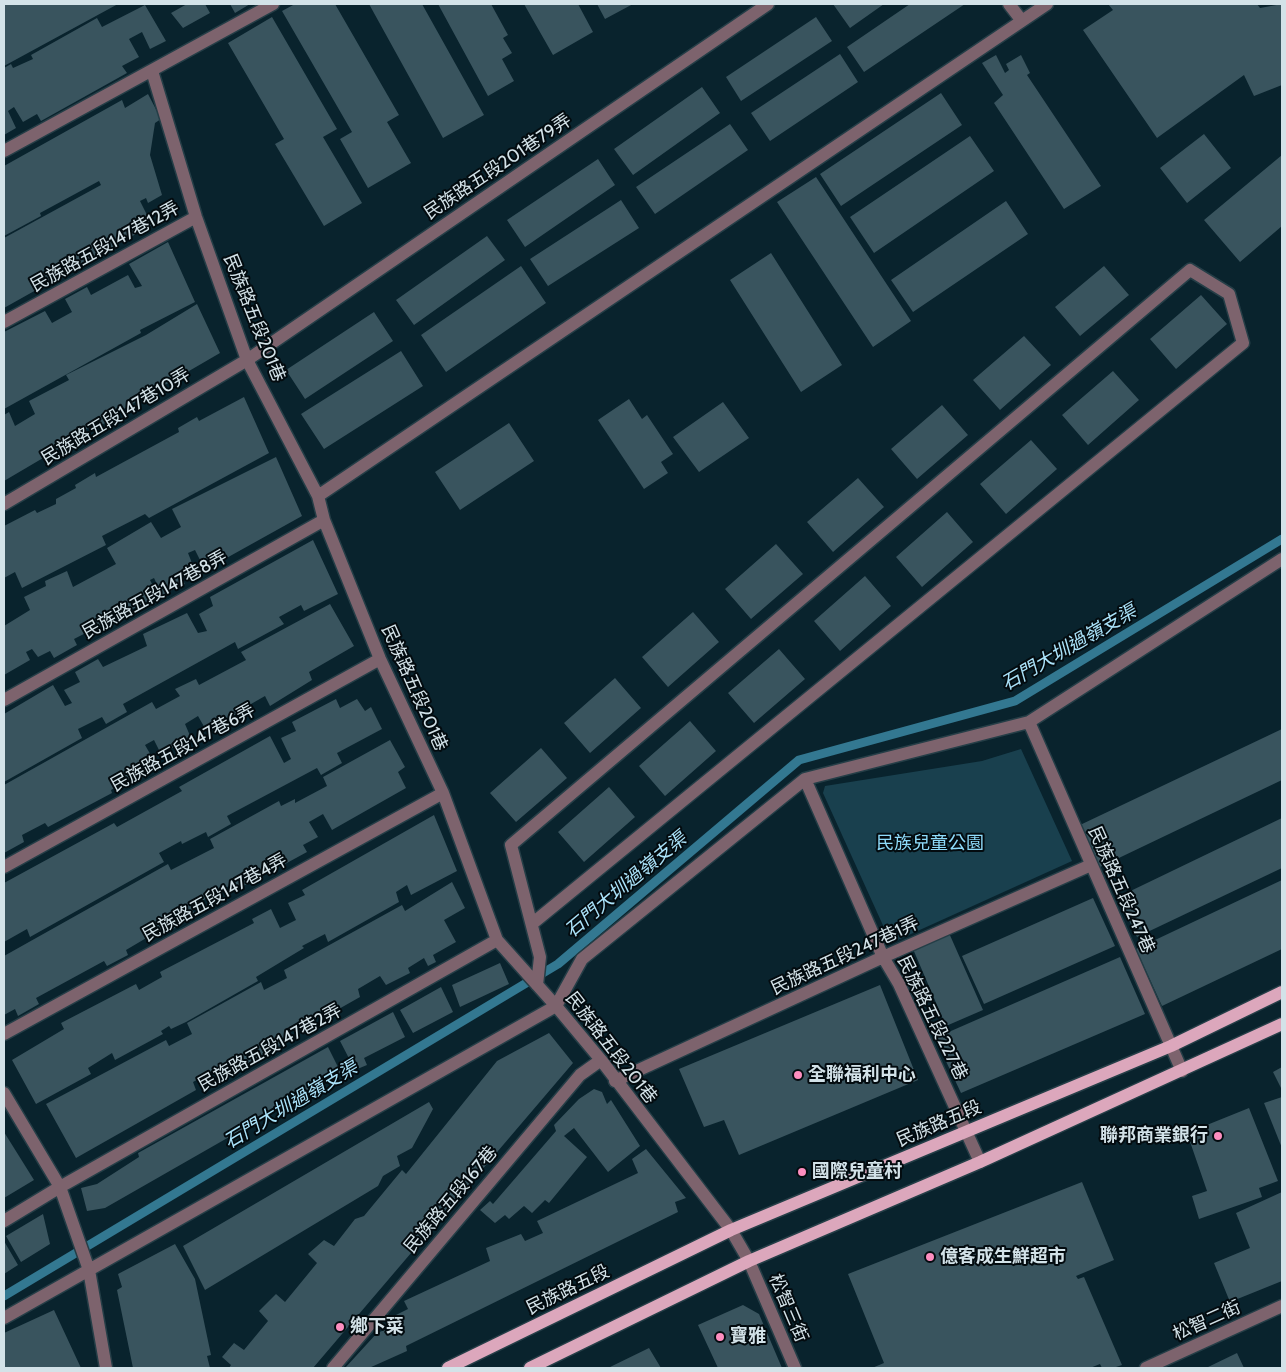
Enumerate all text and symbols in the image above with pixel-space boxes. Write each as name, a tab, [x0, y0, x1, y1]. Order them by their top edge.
street label: 民族路五段201巷79弄	[420, 110, 576, 224]
street label: 民族路五段147巷12弄	[27, 197, 183, 297]
street label: 民族路五段201巷	[219, 251, 289, 385]
street label: 民族路五段147巷10弄	[38, 364, 194, 470]
street label: 民族路五段147巷8弄	[79, 546, 231, 644]
water label: 石門大圳過嶺支渠	[997, 600, 1141, 696]
street label: 民族路五段201巷	[377, 622, 451, 754]
street label: 民族路五段147巷6弄	[107, 699, 259, 797]
street label: 民族路五段247巷	[1083, 823, 1159, 957]
water label: 石門大圳過嶺支渠	[560, 827, 692, 943]
park label: 民族兒童公園	[876, 833, 984, 855]
street label: 民族路五段147巷4弄	[139, 849, 291, 947]
street label: 民族路五段247巷1弄	[768, 912, 922, 1000]
street label: 民族路五段227巷	[893, 952, 971, 1084]
street label: 民族路五段201巷	[561, 988, 661, 1108]
street label: 民族路五段147巷2弄	[194, 1000, 346, 1096]
water label: 石門大圳過嶺支渠	[220, 1056, 362, 1154]
place label: 全聯福利中心	[808, 1064, 916, 1086]
marker: 全聯福利中心	[792, 1069, 804, 1081]
street label: 民族路五段	[893, 1096, 985, 1152]
place label: 聯邦商業銀行	[1100, 1125, 1208, 1147]
marker: 聯邦商業銀行	[1212, 1130, 1224, 1142]
street label: 民族路五段167巷	[400, 1142, 502, 1258]
place label: 國際兒童村	[812, 1161, 902, 1183]
marker: 國際兒童村	[796, 1166, 808, 1178]
place label: 億客成生鮮超市	[940, 1246, 1066, 1268]
marker: 億客成生鮮超市	[924, 1251, 936, 1263]
street label: 民族路五段	[523, 1261, 613, 1319]
street label: 松智三街	[764, 1271, 812, 1345]
street label: 松智二街	[1170, 1296, 1244, 1346]
place label: 鄉下菜	[350, 1316, 404, 1338]
marker: 鄉下菜	[334, 1321, 346, 1333]
place label: 寶雅	[730, 1326, 766, 1348]
marker: 寶雅	[714, 1331, 726, 1343]

